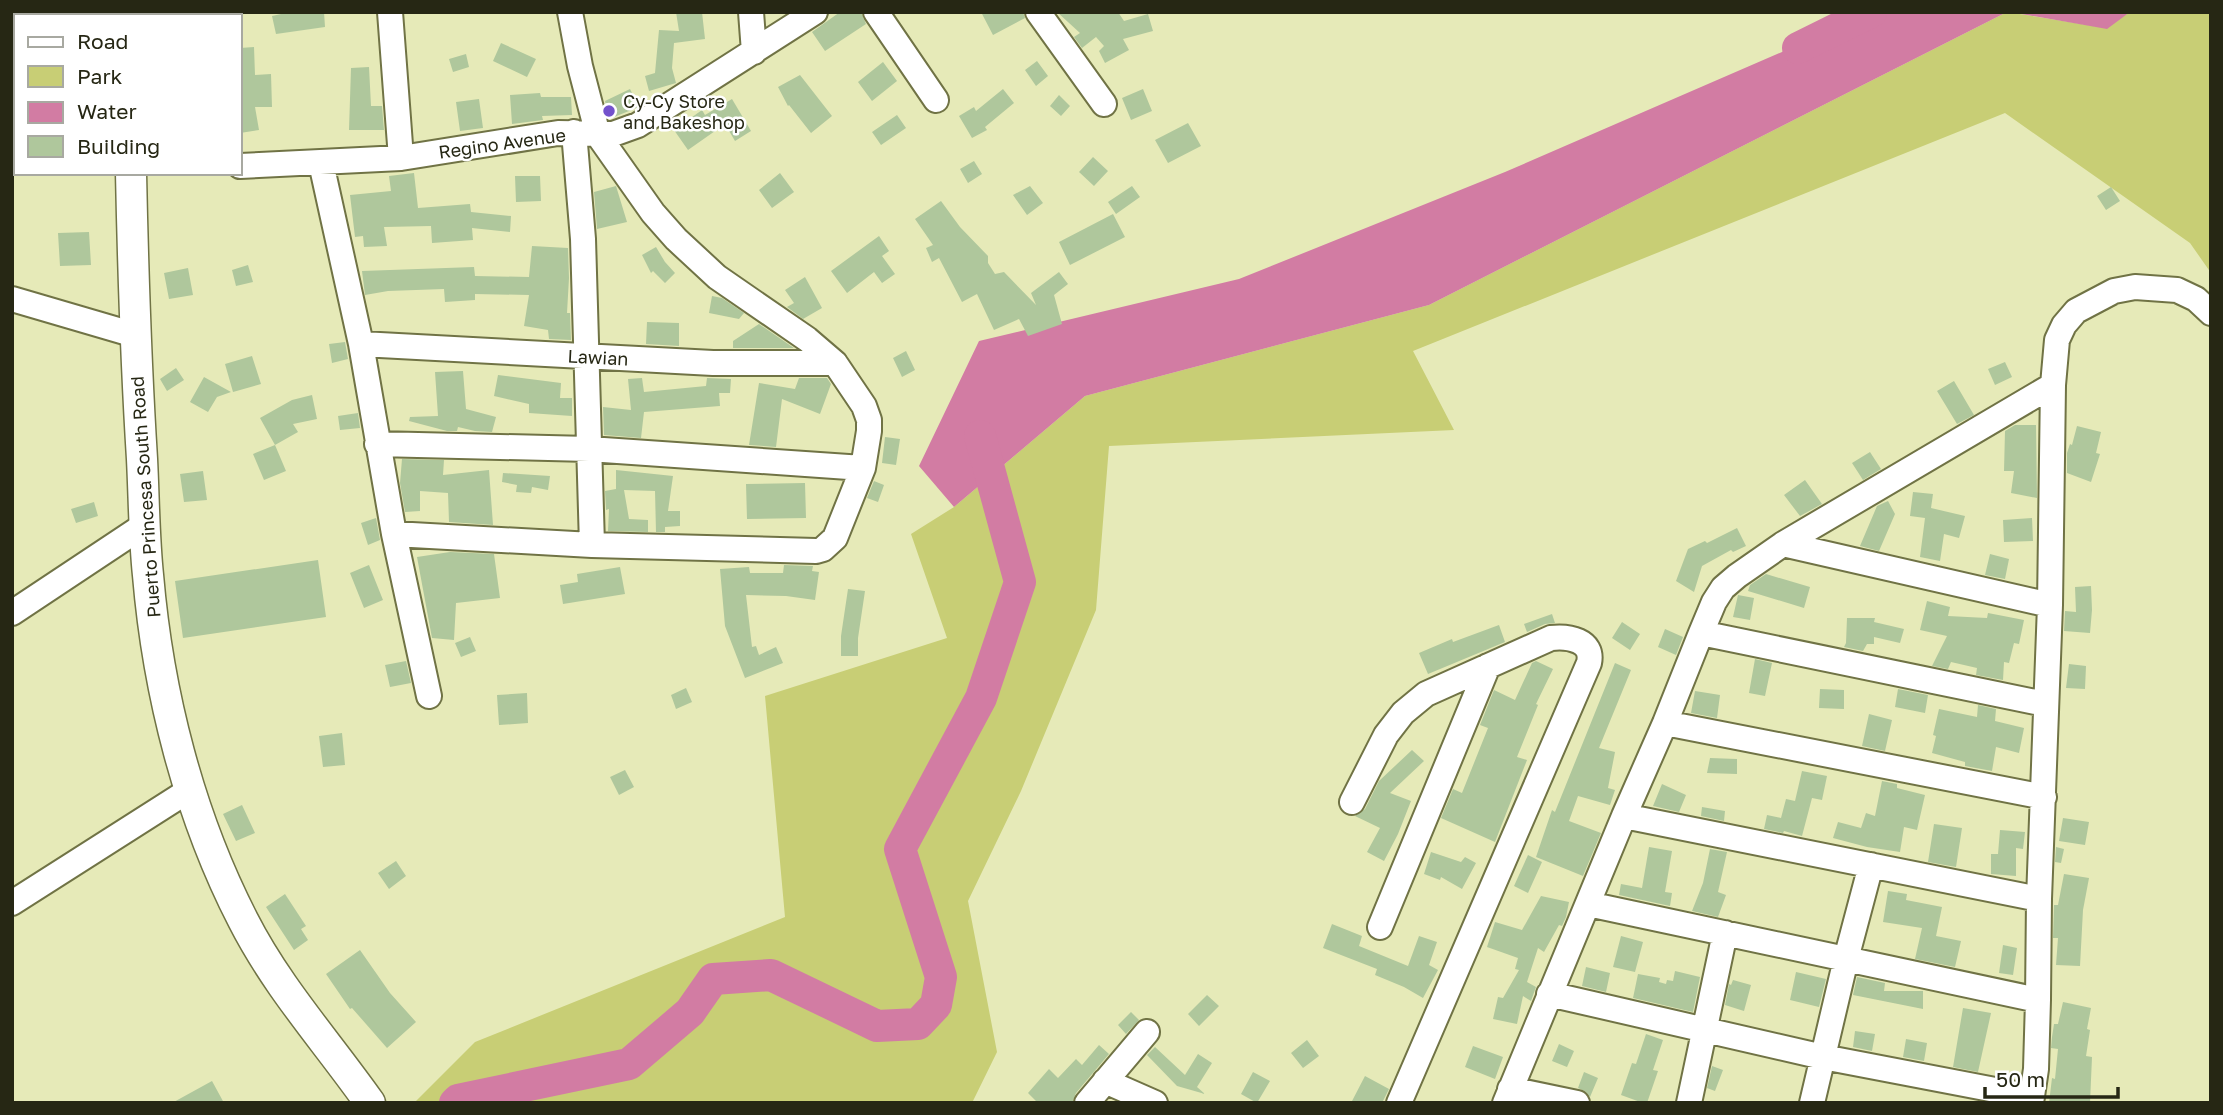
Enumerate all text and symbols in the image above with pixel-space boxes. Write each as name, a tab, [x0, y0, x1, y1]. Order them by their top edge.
legend	[14, 14, 242, 175]
text: Road	[77, 28, 128, 54]
text: Park	[77, 63, 123, 89]
place label: Cy-Cy Store and Bakeshop	[623, 90, 745, 133]
text: Water	[77, 98, 137, 124]
marker: Cy-Cy Store and Bakeshop	[601, 103, 617, 119]
street label: Regino Avenue	[437, 123, 567, 163]
text: Building	[77, 133, 160, 159]
street label: Lawian	[567, 344, 629, 370]
street label: Puerto Princesa South Road	[126, 375, 164, 619]
scale bar	[1985, 1056, 2118, 1100]
text: 50 m	[1996, 1066, 2045, 1092]

